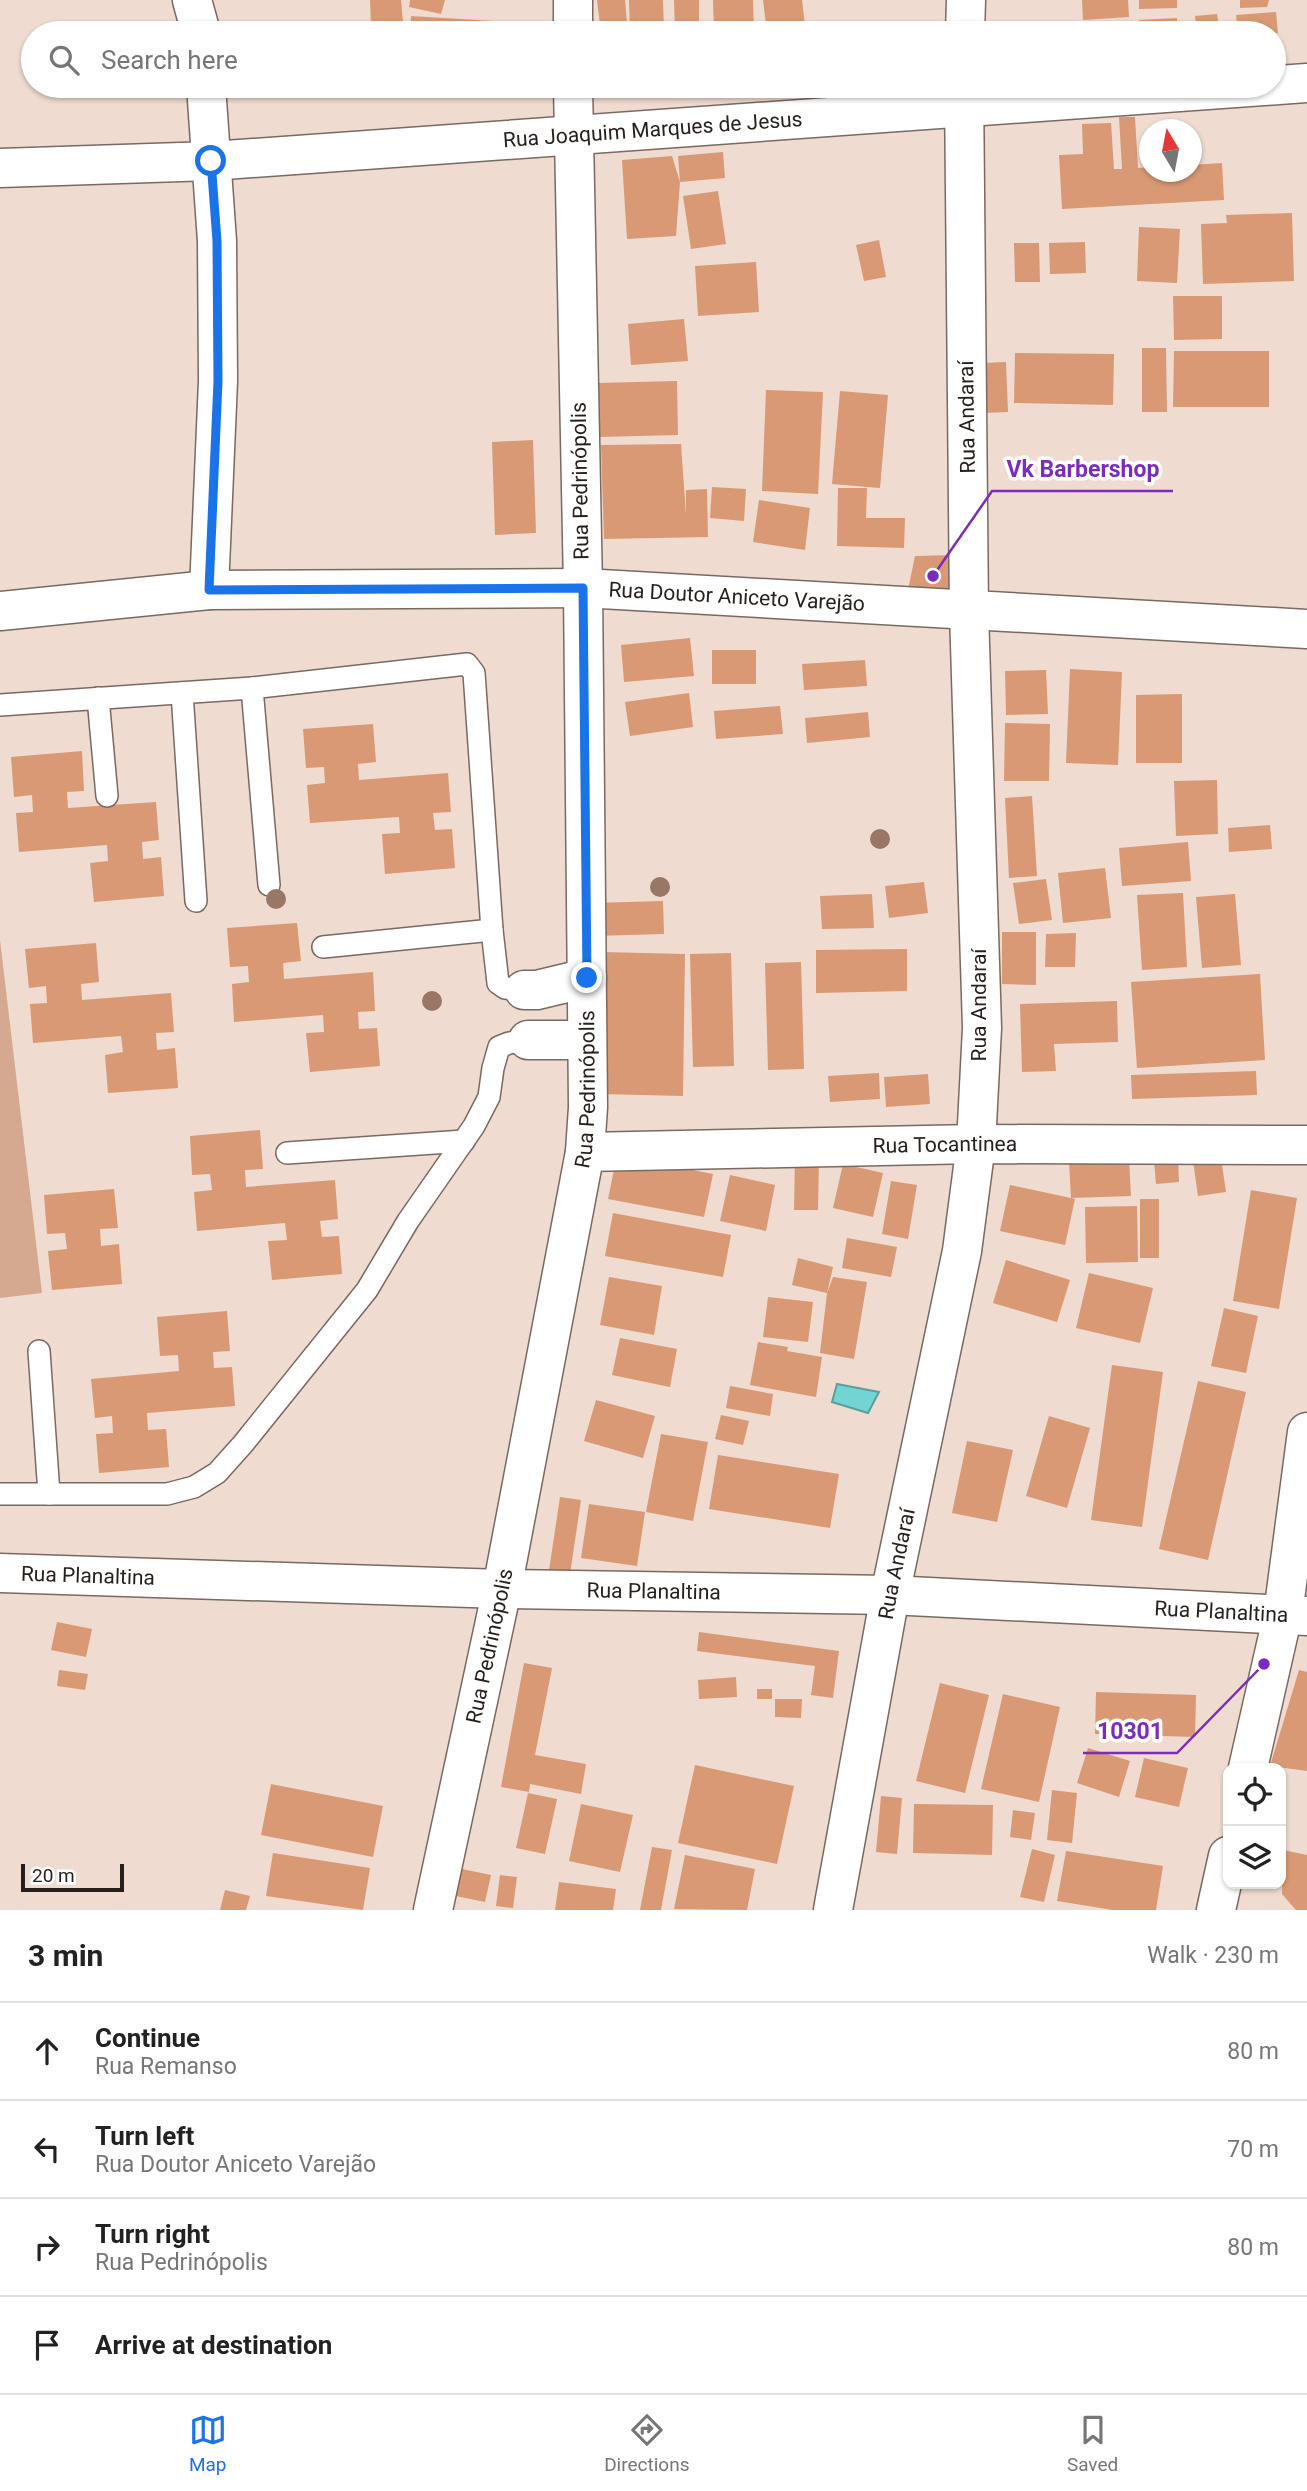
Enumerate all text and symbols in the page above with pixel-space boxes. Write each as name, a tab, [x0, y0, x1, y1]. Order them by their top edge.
search box	[21, 21, 1286, 98]
icon: search	[45, 41, 83, 79]
text: Search here	[101, 45, 238, 75]
street label: Rua Joaquim Marques de Jesus	[502, 107, 803, 152]
north arrow	[1139, 119, 1202, 182]
route start	[195, 145, 226, 176]
street label: Rua Andaraí	[954, 359, 980, 474]
street label: Rua Pedrinópolis	[567, 402, 593, 560]
callout: Vk Barbershop	[992, 447, 1173, 491]
text: Vk Barbershop	[1007, 456, 1159, 483]
street label: Rua Doutor Aniceto Varejão	[608, 577, 866, 616]
street label: Rua Andaraí	[967, 948, 991, 1062]
route end	[571, 962, 602, 993]
street label: Rua Pedrinópolis	[570, 1010, 600, 1170]
street label: Rua Tocantinea	[872, 1132, 1017, 1158]
street label: Rua Andaraí	[874, 1505, 920, 1621]
street label: Rua Planaltina	[21, 1562, 155, 1590]
street label: Rua Pedrinópolis	[461, 1566, 518, 1726]
street label: Rua Planaltina	[586, 1578, 721, 1604]
street label: Rua Planaltina	[1154, 1596, 1289, 1627]
callout: 10301	[1083, 1709, 1177, 1753]
text: 10301	[1097, 1718, 1163, 1745]
map controls	[1223, 1763, 1286, 1889]
button: locate	[1223, 1763, 1286, 1826]
button: layers	[1223, 1826, 1286, 1889]
scale bar	[21, 1861, 124, 1893]
text: 20 m	[32, 1864, 75, 1887]
text: 3 min	[28, 1938, 103, 1973]
text: Walk · 230 m	[1147, 1942, 1279, 1969]
text: Continue	[95, 2023, 200, 2053]
icon: ahead	[28, 2032, 66, 2070]
text: 80 m	[1227, 2038, 1279, 2065]
text: Rua Remanso	[95, 2053, 237, 2080]
text: Turn left	[95, 2121, 194, 2151]
icon: left	[28, 2130, 66, 2168]
text: 70 m	[1227, 2136, 1279, 2163]
text: Rua Doutor Aniceto Varejão	[95, 2151, 376, 2178]
text: Turn right	[95, 2219, 210, 2249]
icon: right	[28, 2228, 66, 2266]
text: 80 m	[1227, 2234, 1279, 2261]
text: Rua Pedrinópolis	[95, 2249, 268, 2276]
icon: arrive	[28, 2326, 66, 2364]
text: Arrive at destination	[95, 2330, 332, 2360]
tab: Map	[189, 2411, 227, 2476]
tab: Directions	[604, 2411, 689, 2476]
tab: Saved	[1067, 2411, 1118, 2476]

